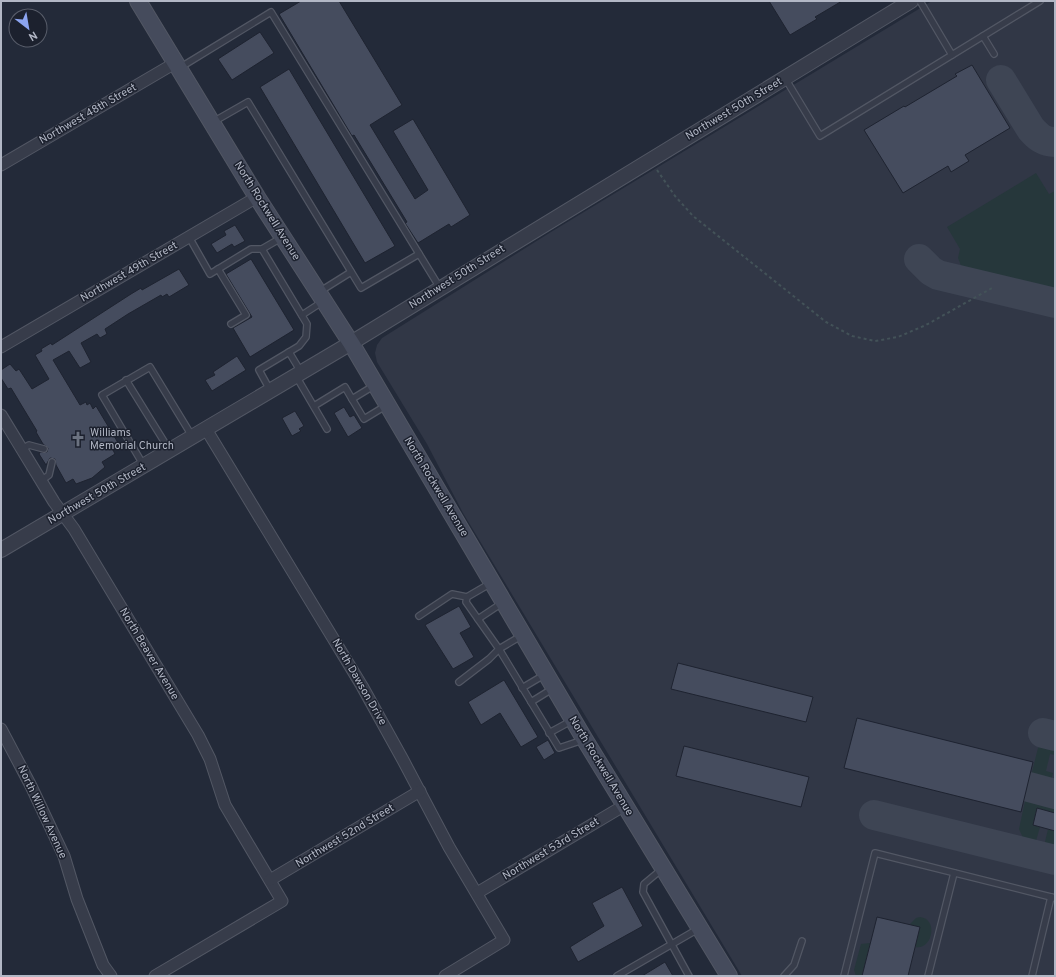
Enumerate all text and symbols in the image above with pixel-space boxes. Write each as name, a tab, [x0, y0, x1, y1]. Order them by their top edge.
north arrow	[8, 8, 48, 48]
text: N	[26, 28, 40, 44]
street label: Northwest 50th Street	[683, 75, 785, 143]
street label: Northwest 48th Street	[37, 80, 139, 148]
street label: North Rockwell Avenue	[231, 159, 303, 263]
street label: Northwest 49th Street	[78, 238, 180, 306]
street label: Northwest 50th Street	[406, 242, 508, 312]
place label: Williams Memorial Church	[90, 426, 174, 453]
church icon: Williams Memorial Church	[69, 430, 87, 448]
street label: North Rockwell Avenue	[401, 435, 471, 540]
street label: Northwest 50th Street	[46, 460, 148, 528]
street label: North Beaver Avenue	[116, 605, 182, 703]
street label: North Dawson Drive	[328, 636, 390, 728]
street label: North Rockwell Avenue	[566, 714, 636, 819]
street label: North Willow Avenue	[14, 763, 70, 861]
street label: Northwest 52nd Street	[293, 801, 397, 871]
street label: Northwest 53rd Street	[500, 815, 602, 883]

